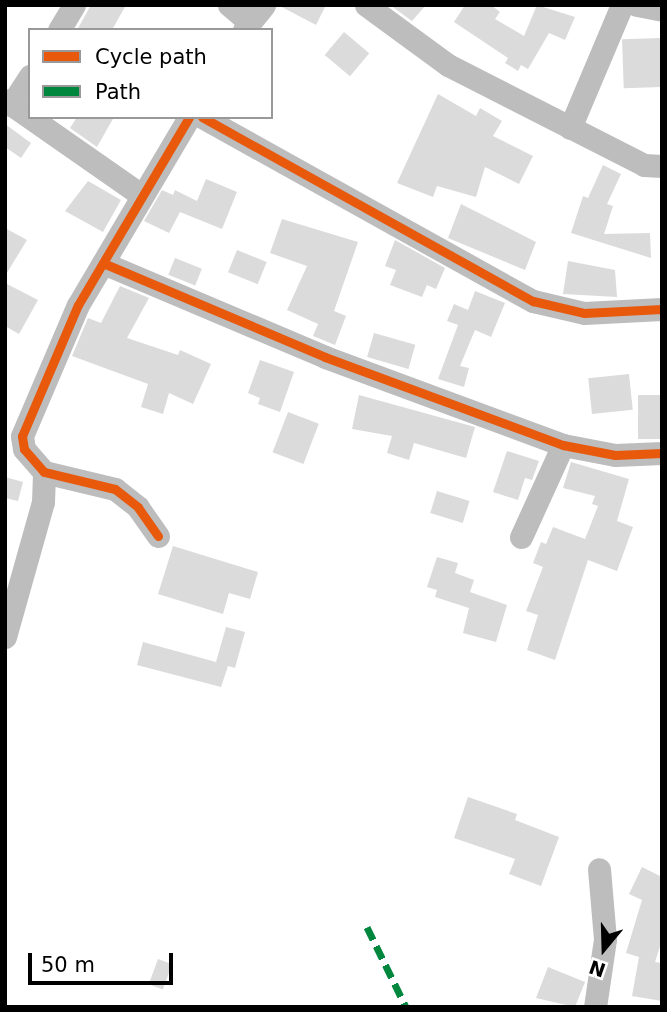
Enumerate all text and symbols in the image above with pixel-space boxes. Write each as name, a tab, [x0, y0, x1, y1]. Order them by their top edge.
legend	[28, 28, 273, 119]
text: Cycle path	[95, 45, 207, 69]
text: Path	[95, 80, 141, 104]
north arrow	[569, 914, 639, 984]
scale bar	[32, 939, 177, 983]
text: 50 m	[41, 953, 95, 977]
text: N	[586, 956, 608, 982]

